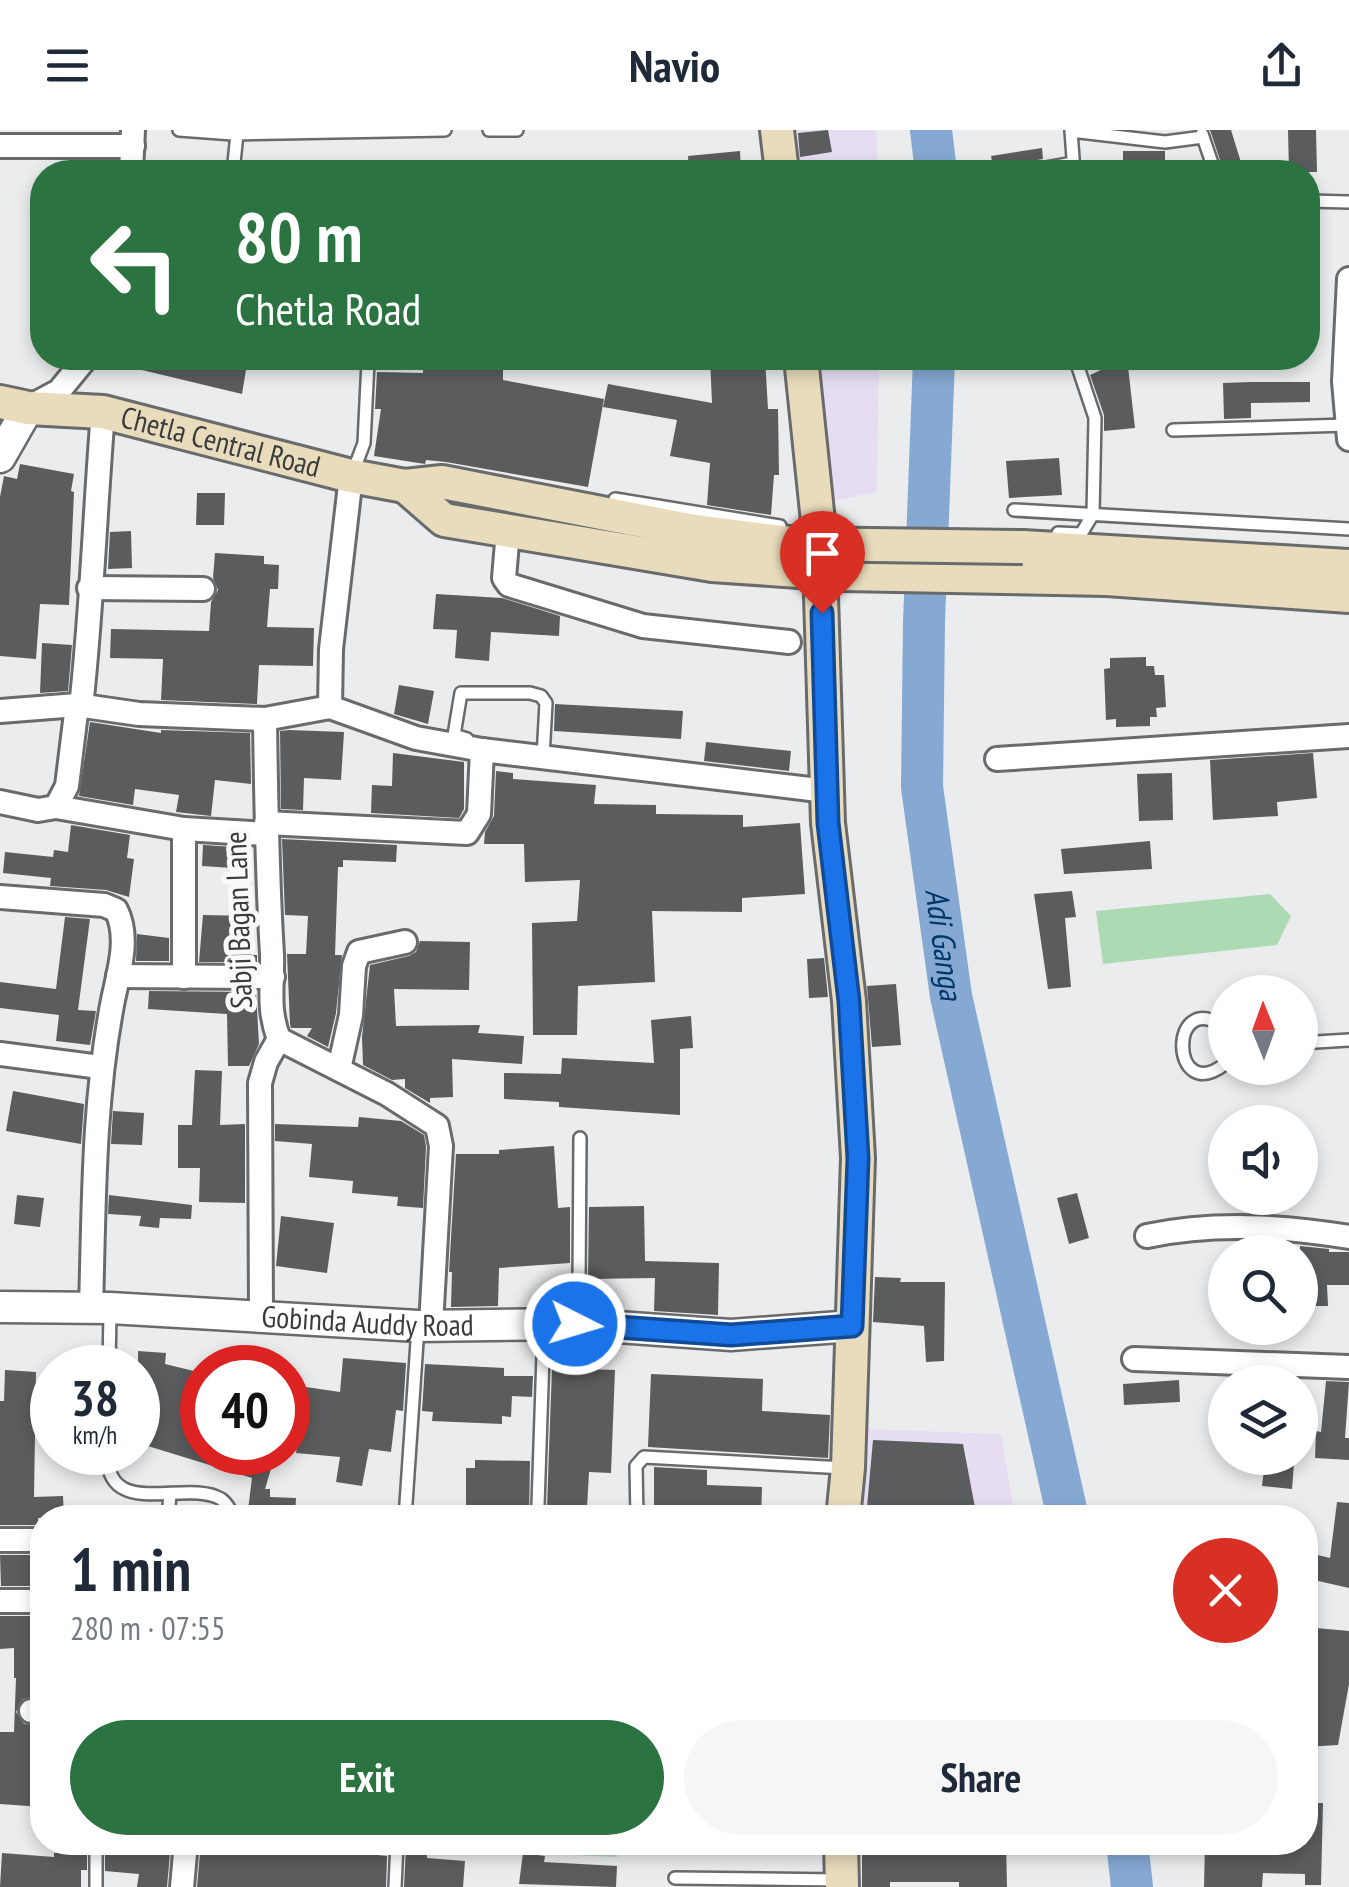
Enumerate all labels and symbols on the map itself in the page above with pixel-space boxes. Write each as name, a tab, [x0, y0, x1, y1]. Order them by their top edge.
street label: Chetla Central Road	[117, 396, 325, 485]
pin	[780, 511, 865, 614]
street label: Sabji Bagan Lane	[215, 831, 260, 1009]
water label: Adi Ganga	[916, 886, 974, 1005]
north arrow	[1208, 975, 1318, 1085]
position arrow	[523, 1272, 627, 1376]
street label: Gobinda Auddy Road	[261, 1296, 474, 1344]
speed limit sign: 40	[180, 1345, 310, 1475]

